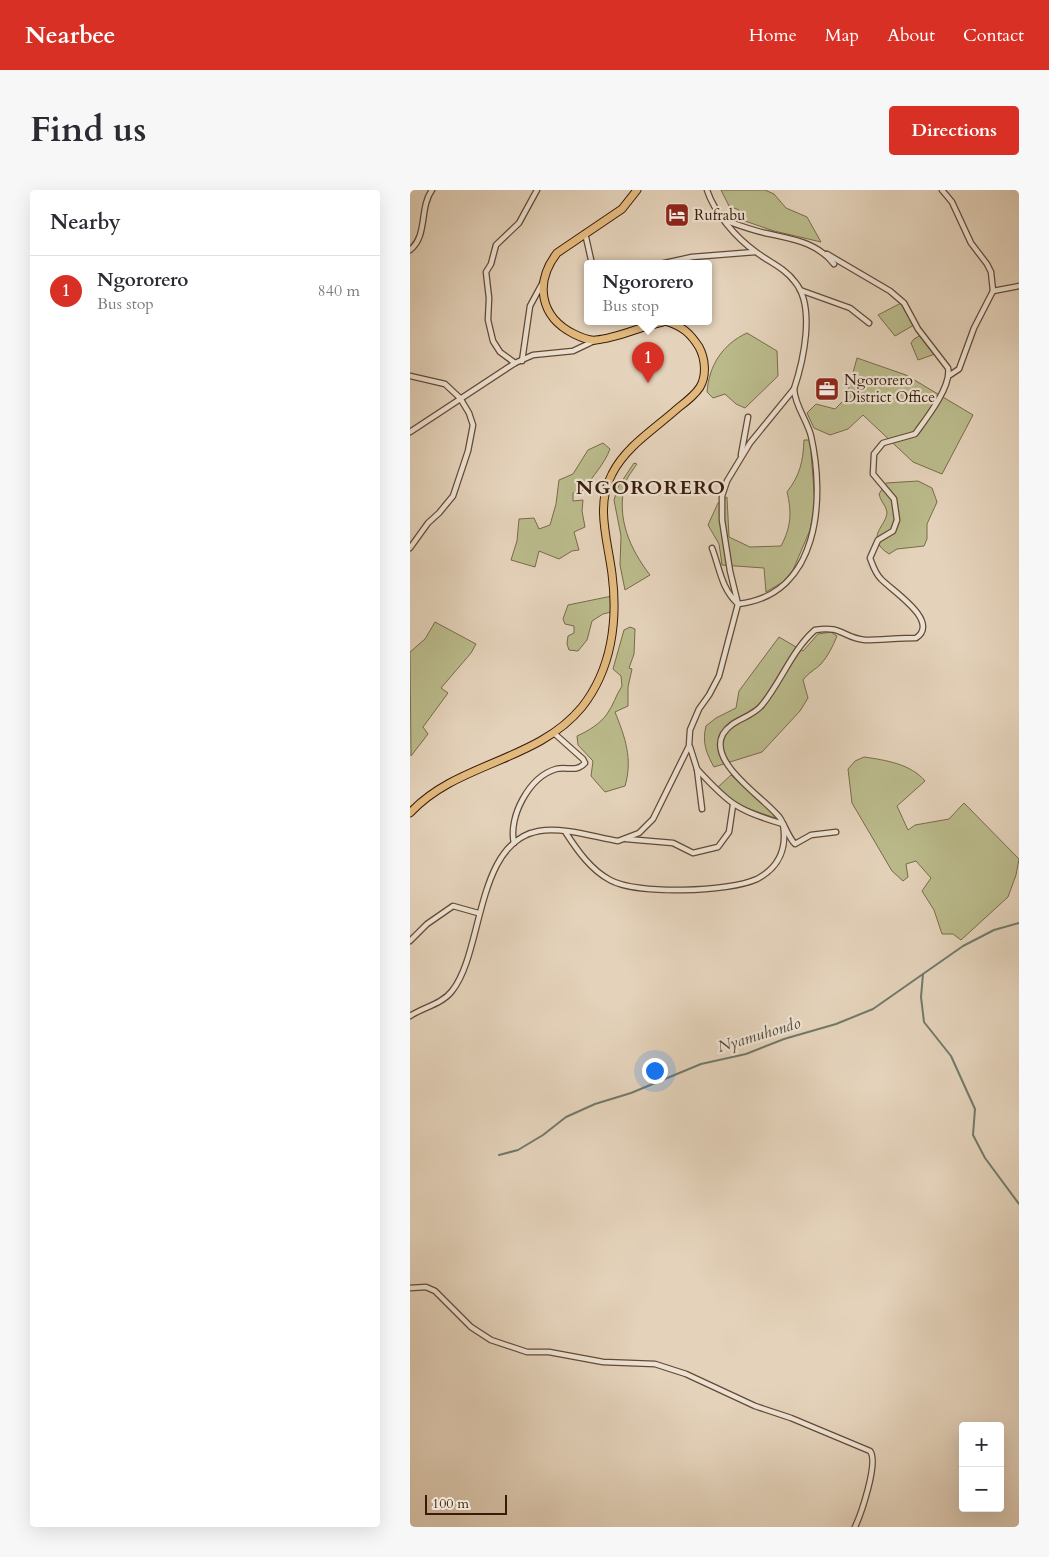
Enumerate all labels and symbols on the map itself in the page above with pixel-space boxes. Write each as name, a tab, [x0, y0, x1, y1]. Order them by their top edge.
hotel icon: Rufrabu	[664, 202, 690, 228]
place label: Rufrabu	[694, 205, 745, 225]
pin: 1	[632, 342, 664, 383]
place label: Ngororero District Office	[844, 370, 935, 407]
office icon: Ngororero District Office	[814, 376, 840, 402]
district label: NGORORERO	[576, 474, 726, 501]
water label: Nyamuhondo	[715, 1012, 804, 1058]
your location	[642, 1058, 668, 1084]
scale bar	[425, 1492, 508, 1515]

